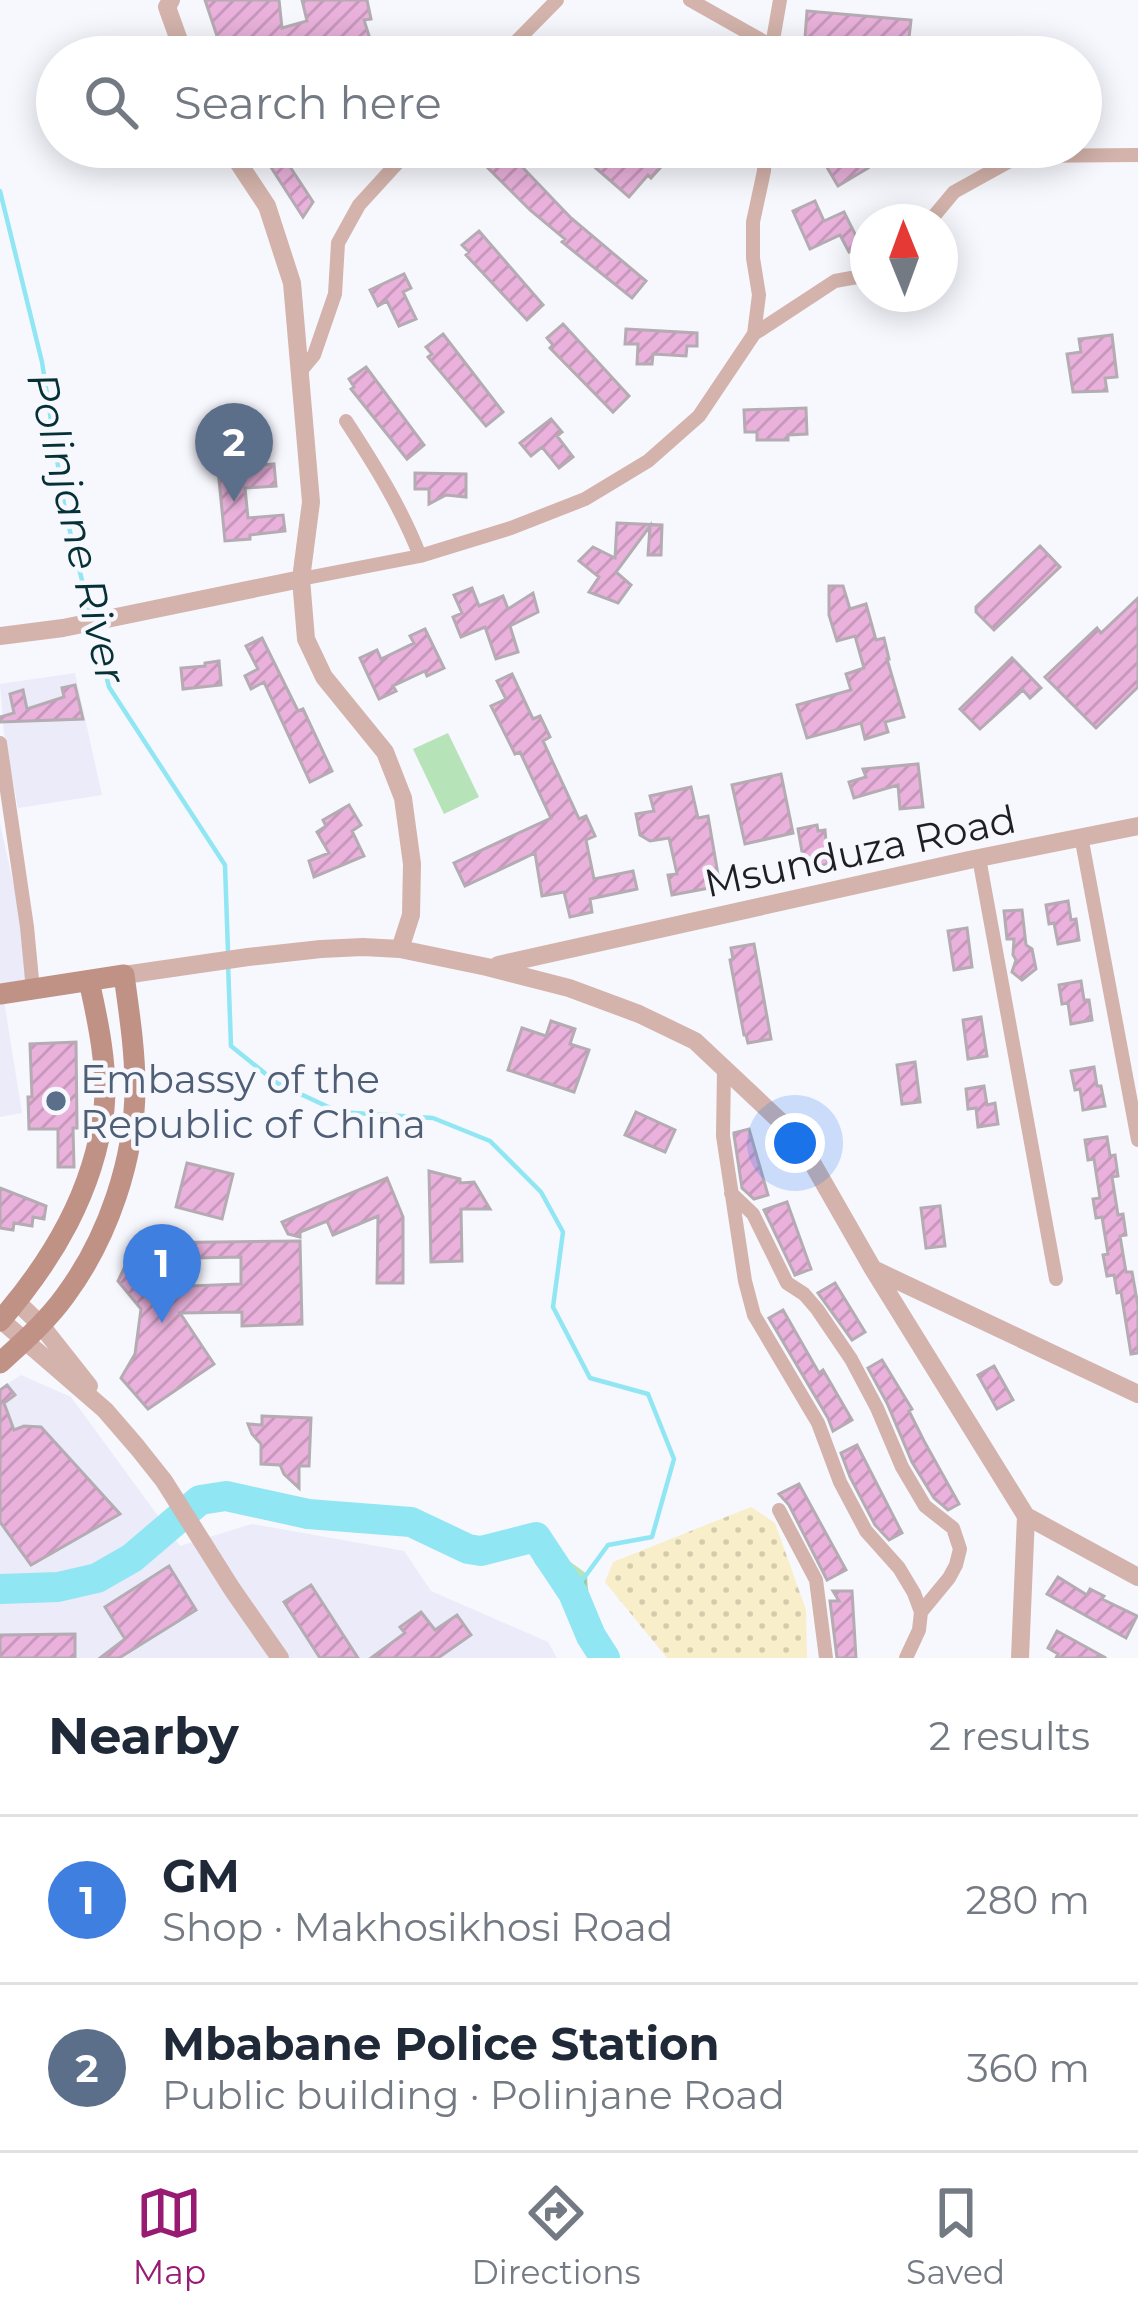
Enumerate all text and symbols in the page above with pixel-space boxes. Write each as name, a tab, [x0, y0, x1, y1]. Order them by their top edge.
search box	[36, 36, 1102, 168]
icon: search	[78, 69, 144, 135]
text: Search here	[174, 75, 442, 130]
north arrow	[850, 204, 958, 312]
water label: Polinjane River	[16, 367, 138, 690]
pin: 2	[195, 403, 273, 502]
street label: Msunduza Road	[700, 795, 1020, 907]
place label: Embassy of the Republic of China	[80, 1055, 426, 1148]
marker: Embassy of the Republic of China	[43, 1088, 69, 1114]
your location	[765, 1113, 825, 1173]
pin: 1	[123, 1224, 201, 1323]
text: Nearby	[48, 1705, 239, 1767]
text: 2 results	[929, 1712, 1090, 1760]
text: GM	[162, 1848, 240, 1903]
text: 1	[79, 1876, 95, 1924]
text: 280 m	[966, 1876, 1090, 1924]
text: Shop · Makhosikhosi Road	[162, 1903, 673, 1951]
text: Mbabane Police Station	[162, 2016, 720, 2071]
text: 2	[75, 2044, 99, 2092]
text: 360 m	[967, 2044, 1090, 2092]
text: Public building · Polinjane Road	[162, 2071, 785, 2119]
tab: Map	[133, 2180, 206, 2292]
tab: Directions	[472, 2180, 641, 2292]
tab: Saved	[906, 2180, 1005, 2292]

